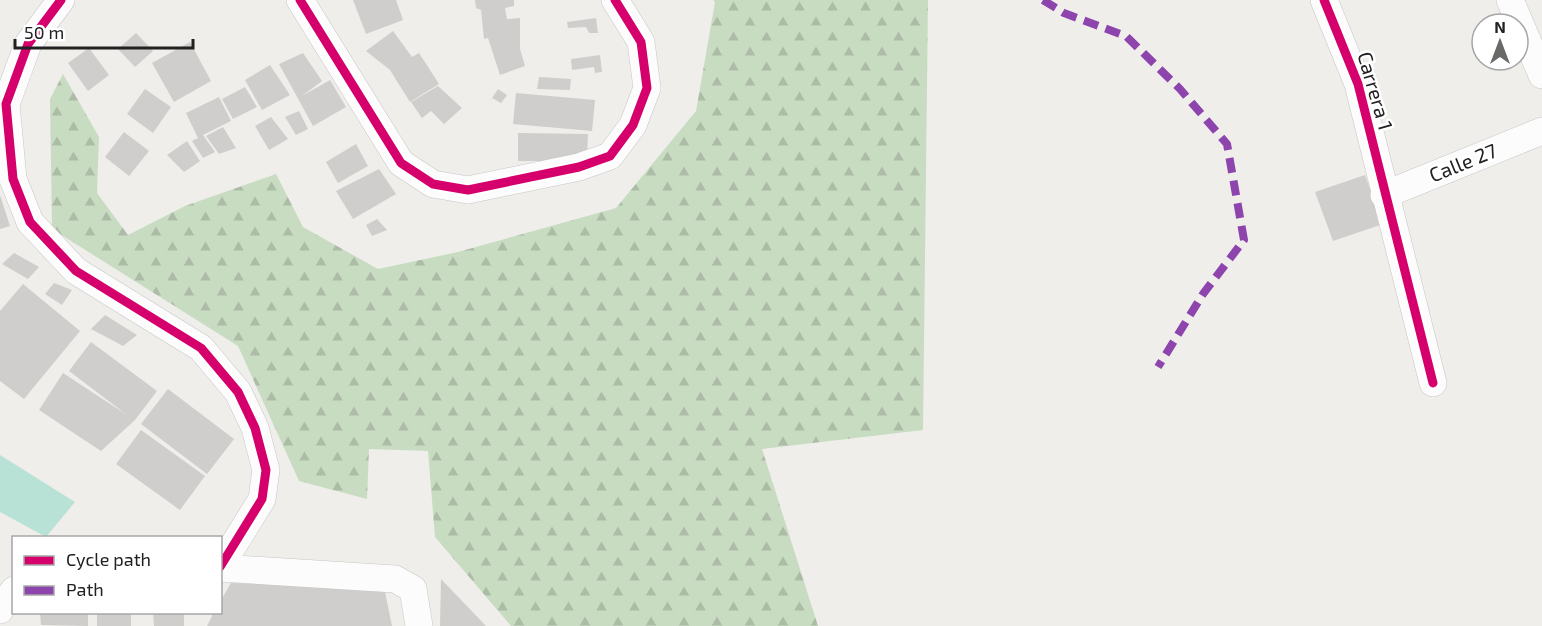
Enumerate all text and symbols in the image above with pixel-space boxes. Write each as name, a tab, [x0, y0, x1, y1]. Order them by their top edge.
scale bar	[15, 12, 194, 50]
north arrow	[1470, 12, 1530, 72]
text: N	[1494, 17, 1506, 36]
text: 50 m	[24, 21, 64, 43]
street label: Carrera 1	[1353, 49, 1399, 133]
street label: Calle 27	[1425, 138, 1500, 186]
legend	[12, 536, 222, 614]
text: Cycle path	[66, 548, 151, 570]
text: Path	[66, 578, 104, 600]

